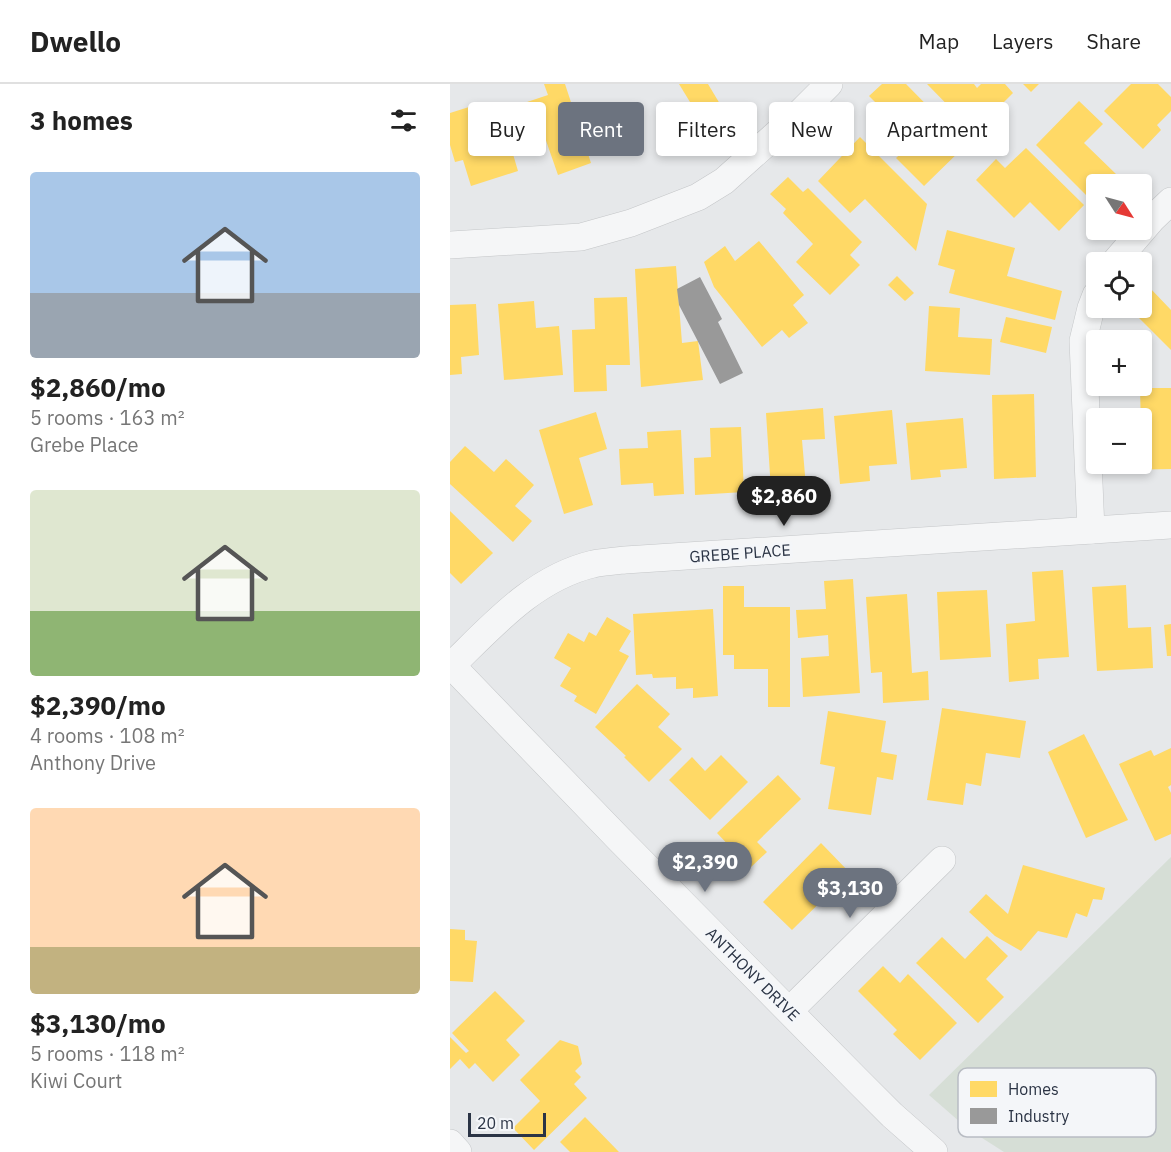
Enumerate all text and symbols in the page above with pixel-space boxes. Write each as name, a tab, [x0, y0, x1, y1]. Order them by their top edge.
text: Dwello	[30, 23, 121, 60]
text: Map	[919, 27, 959, 55]
text: Layers	[992, 27, 1054, 55]
text: Share	[1087, 27, 1141, 55]
chip: Buy	[468, 102, 546, 156]
chip: Rent	[558, 102, 644, 156]
chip: Filters	[656, 102, 757, 156]
chip: New	[769, 102, 854, 156]
chip: Apartment	[866, 102, 1009, 156]
text: 3 homes	[30, 103, 133, 137]
icon: filters	[387, 104, 420, 137]
north arrow	[1086, 174, 1152, 240]
map controls	[1086, 174, 1152, 474]
icon: home	[171, 211, 279, 319]
button: locate	[1086, 252, 1152, 318]
button: +	[1086, 330, 1152, 396]
text: $2,860/mo	[30, 370, 166, 404]
text: 5 rooms · 163 m²	[30, 404, 185, 431]
button: −	[1086, 408, 1152, 474]
text: Grebe Place	[30, 431, 139, 458]
pin: $2,860	[735, 476, 833, 527]
text: $2,860	[751, 482, 817, 509]
icon: home	[171, 529, 279, 637]
street label: GREBE PLACE	[689, 539, 791, 567]
text: $2,390/mo	[30, 688, 166, 722]
text: 4 rooms · 108 m²	[30, 722, 185, 749]
text: Anthony Drive	[30, 749, 156, 776]
pin: $2,390	[656, 842, 754, 893]
icon: home	[171, 847, 279, 955]
text: $2,390	[672, 848, 738, 875]
pin: $3,130	[801, 868, 899, 919]
text: $3,130	[817, 874, 883, 901]
street label: ANTHONY DRIVE	[702, 923, 804, 1025]
text: $3,130/mo	[30, 1006, 166, 1040]
text: 5 rooms · 118 m²	[30, 1040, 185, 1067]
text: Kiwi Court	[30, 1067, 122, 1094]
legend	[958, 1068, 1156, 1137]
text: Homes	[1008, 1079, 1059, 1099]
text: Industry	[1008, 1106, 1069, 1126]
scale bar	[468, 1110, 546, 1138]
text: 20 m	[477, 1113, 514, 1133]

